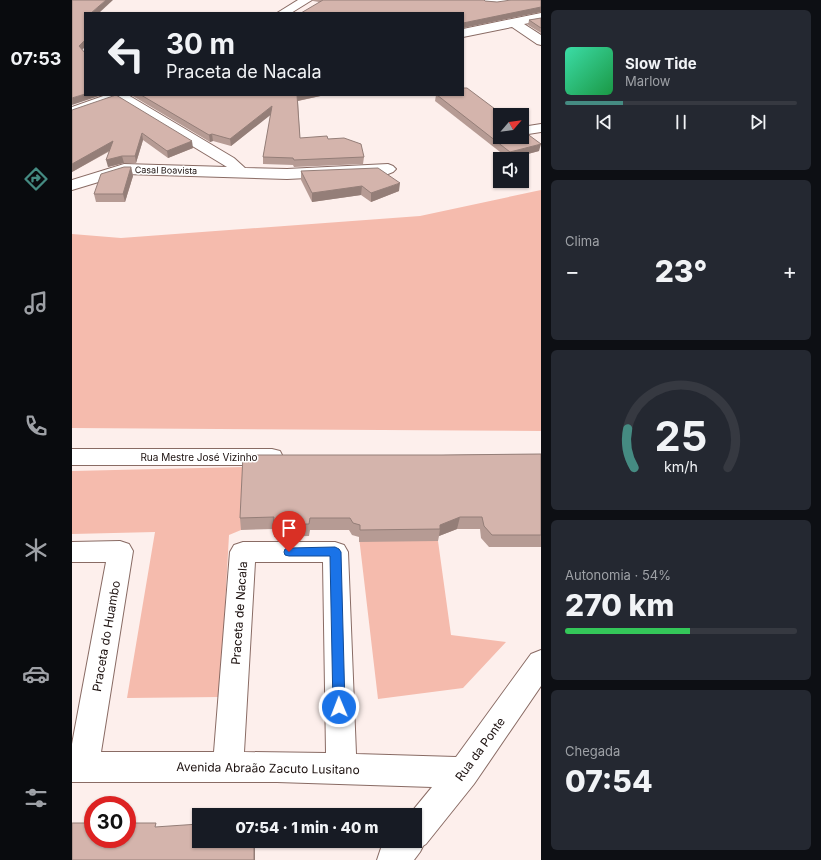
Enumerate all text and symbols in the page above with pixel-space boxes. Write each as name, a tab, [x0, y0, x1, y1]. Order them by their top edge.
text: 30 m	[166, 27, 235, 61]
icon: left	[100, 28, 152, 80]
text: 07:53	[11, 48, 61, 69]
text: Slow Tide	[625, 54, 697, 73]
text: Praceta de Nacala	[166, 61, 322, 82]
text: Marlow	[625, 73, 671, 89]
north arrow	[493, 108, 529, 144]
map controls	[493, 108, 529, 188]
icon: previous	[593, 111, 615, 133]
icon: pause	[670, 111, 692, 133]
icon: next	[747, 111, 769, 133]
button: sound	[493, 152, 529, 188]
street label: Casal Boavista	[135, 164, 197, 176]
icon: directions	[22, 165, 50, 193]
text: Clima	[565, 233, 599, 249]
text: 23°	[655, 253, 707, 289]
text: −	[565, 258, 580, 284]
text: +	[782, 258, 797, 284]
icon: music	[22, 289, 50, 317]
text: 25	[655, 411, 707, 461]
icon: phone	[22, 412, 50, 440]
street label: Rua Mestre José Vizinho	[140, 451, 258, 463]
text: km/h	[664, 458, 698, 475]
pin	[272, 511, 306, 552]
icon: arrive	[278, 517, 300, 539]
icon: climate	[22, 536, 50, 564]
street label: Praceta de Nacala	[228, 561, 250, 665]
text: Autonomia · 54%	[565, 567, 671, 583]
street label: Praceta do Huambo	[89, 579, 123, 693]
text: 270 km	[565, 587, 674, 623]
icon: car	[22, 660, 50, 688]
position arrow	[318, 686, 360, 728]
street label: Rua da Ponte	[452, 714, 508, 784]
text: Chegada	[565, 743, 620, 759]
street label: Avenida Abraão Zacuto Lusitano	[176, 759, 360, 777]
text: 07:54	[565, 763, 653, 799]
icon: filters	[22, 784, 50, 812]
speed limit sign: 30	[84, 796, 136, 848]
text: 07:54 · 1 min · 40 m	[236, 818, 378, 837]

